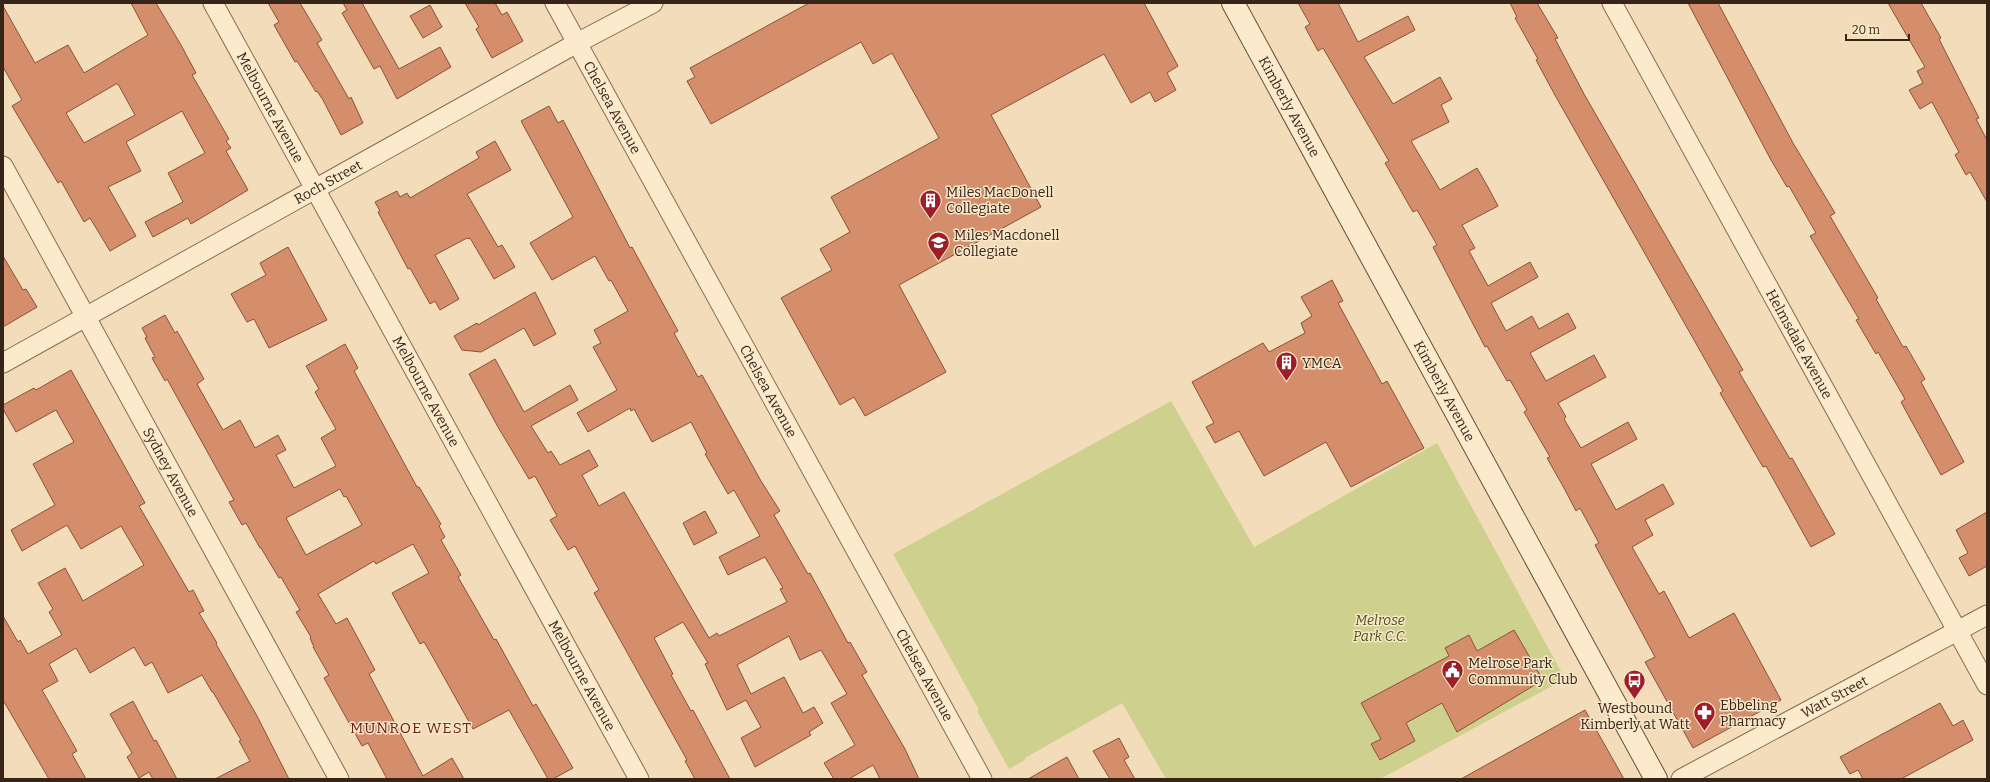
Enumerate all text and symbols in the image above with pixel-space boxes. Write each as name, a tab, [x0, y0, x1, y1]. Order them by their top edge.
scale bar	[1846, 16, 1909, 42]
text: 20 m	[1852, 23, 1881, 37]
street label: Melbourne Avenue	[233, 49, 307, 166]
street label: Kimberly Avenue	[1255, 53, 1324, 160]
street label: Chelsea Avenue	[580, 58, 645, 157]
street label: Roch Street	[291, 156, 365, 208]
place label: Miles MacDonell Collegiate	[946, 184, 1054, 217]
building icon: Miles MacDonell Collegiate	[918, 187, 944, 220]
place label: Miles Macdonell Collegiate	[954, 227, 1060, 260]
school or university icon: Miles Macdonell Collegiate	[925, 230, 951, 263]
street label: Helmsdale Avenue	[1763, 286, 1836, 402]
street label: Melbourne Avenue	[389, 333, 463, 450]
street label: Kimberly Avenue	[1410, 338, 1479, 444]
street label: Chelsea Avenue	[736, 342, 801, 440]
building icon: YMCA	[1274, 350, 1300, 383]
place label: YMCA	[1302, 355, 1342, 372]
street label: Sydney Avenue	[139, 425, 202, 520]
park label: Melrose Park C.C.	[1353, 612, 1407, 645]
street label: Melbourne Avenue	[545, 617, 619, 734]
street label: Chelsea Avenue	[892, 626, 957, 724]
place label: Melrose Park Community Club	[1468, 655, 1578, 688]
public building icon: Melrose Park Community Club	[1440, 658, 1466, 691]
bus stop icon: Westbound Kimberly at Watt	[1622, 667, 1648, 700]
street label: Watt Street	[1798, 672, 1871, 722]
place label: Ebbeling Pharmacy	[1720, 697, 1786, 730]
place label: Westbound Kimberly at Watt	[1580, 700, 1690, 733]
pharmacy icon: Ebbeling Pharmacy	[1692, 700, 1718, 733]
district label: MUNROE WEST	[350, 719, 472, 737]

